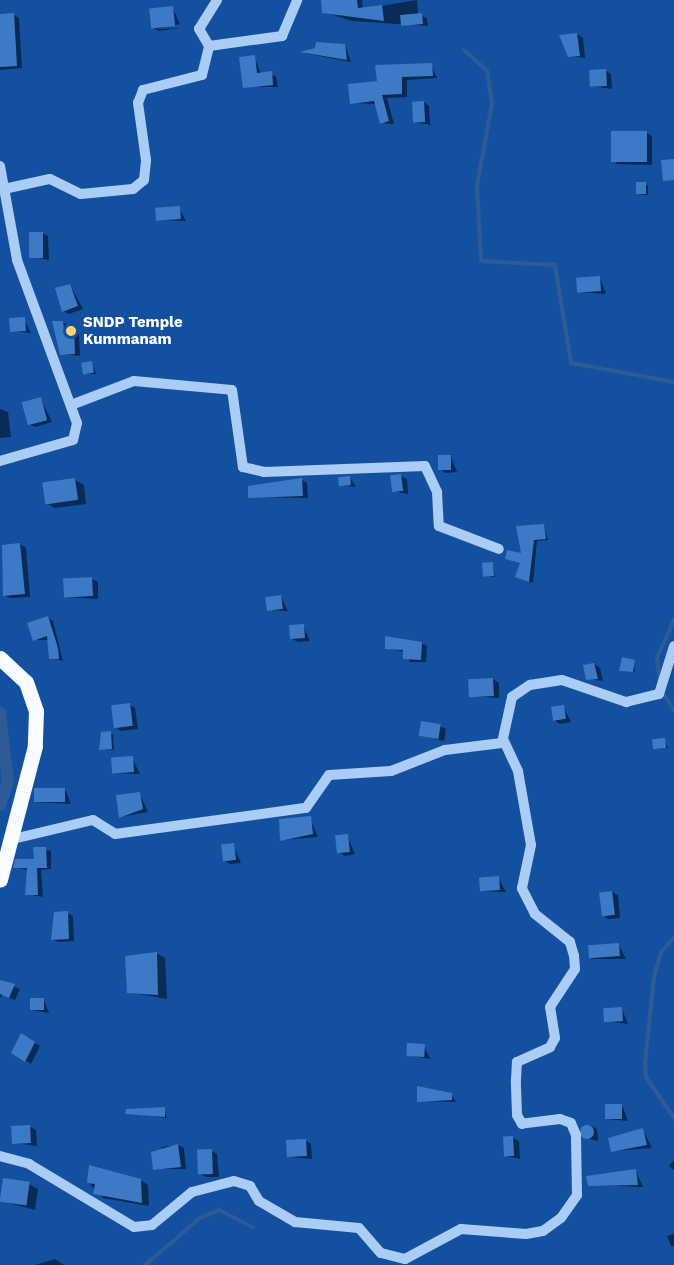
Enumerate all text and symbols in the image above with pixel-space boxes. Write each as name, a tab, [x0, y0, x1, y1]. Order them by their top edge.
place label: SNDP Temple Kummanam	[83, 313, 183, 348]
marker: SNDP Temple Kummanam	[64, 324, 78, 338]

